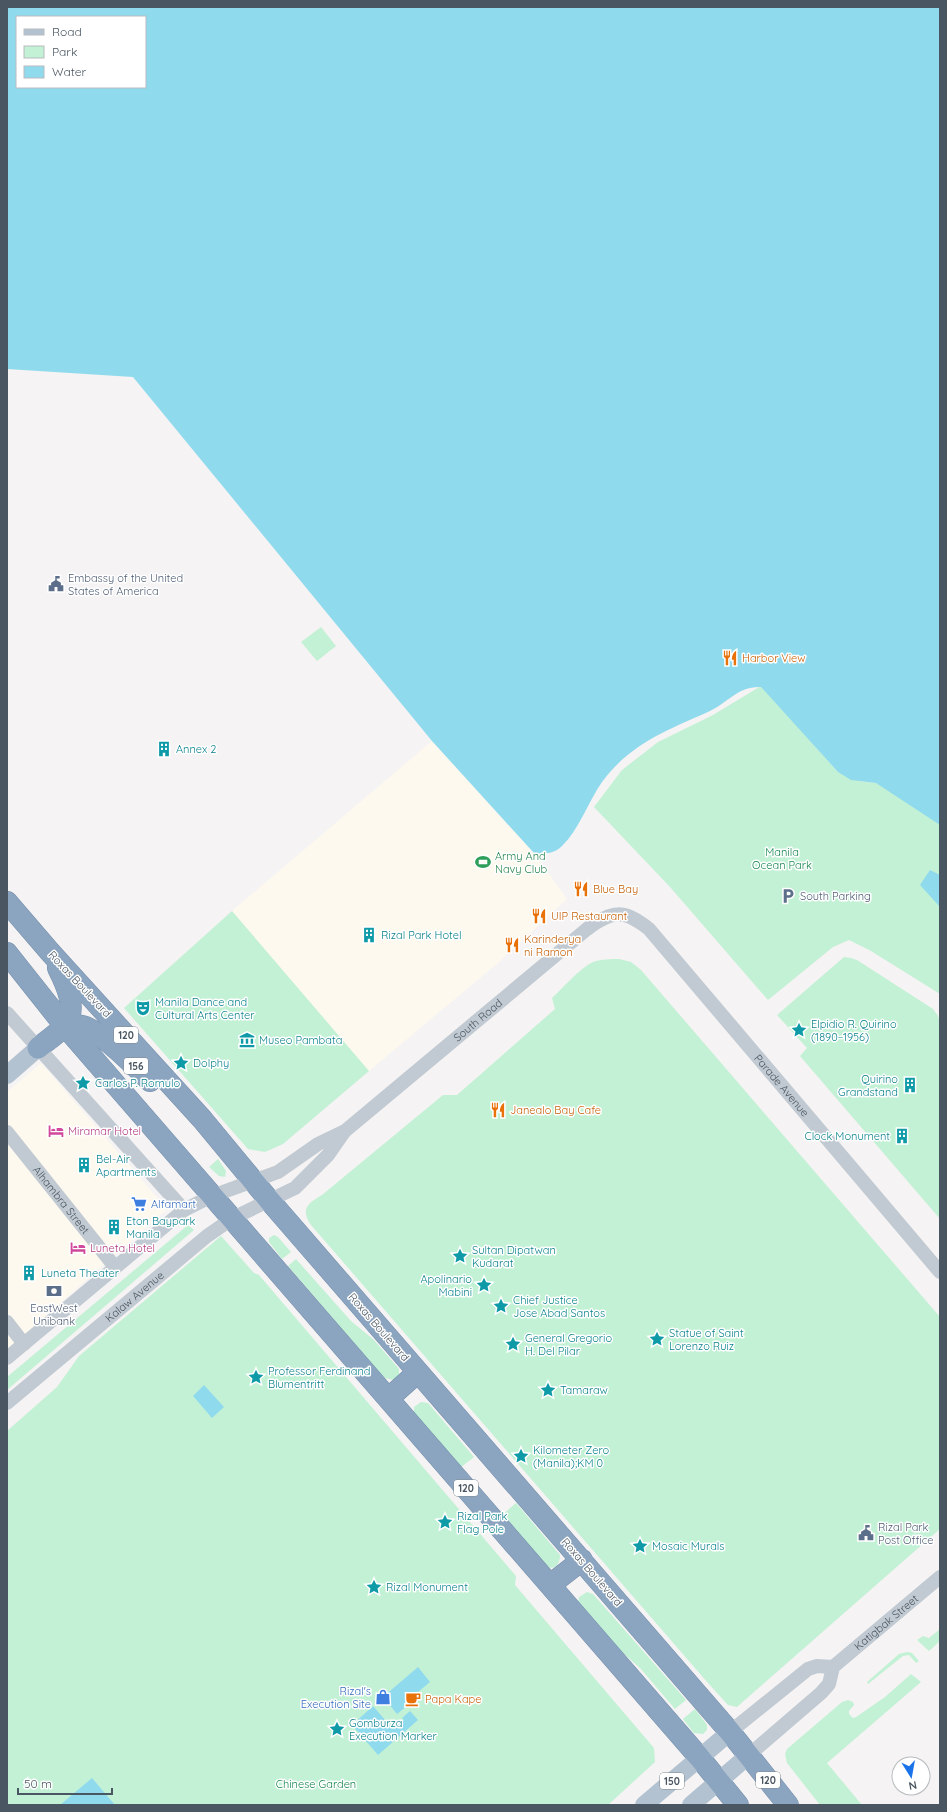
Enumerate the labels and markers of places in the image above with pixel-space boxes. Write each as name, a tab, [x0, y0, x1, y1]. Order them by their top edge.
place label: Embassy of the United States of America	[68, 571, 183, 598]
public building icon: Embassy of the United States of America	[47, 575, 65, 593]
restaurant icon: Harbor View	[721, 649, 739, 667]
place label: Harbor View	[742, 651, 806, 665]
building icon: Annex 2	[155, 740, 173, 758]
place label: Annex 2	[176, 742, 216, 756]
place label: Army And Navy Club	[495, 849, 548, 876]
sports icon: Army And Navy Club	[474, 853, 492, 871]
restaurant icon: Blue Bay	[572, 880, 590, 898]
place label: Blue Bay	[593, 882, 638, 896]
parking icon: South Parking	[779, 887, 797, 905]
place label: South Parking	[800, 889, 871, 903]
restaurant icon: UIP Restaurant	[530, 907, 548, 925]
place label: UIP Restaurant	[551, 909, 628, 923]
building icon: Rizal Park Hotel	[360, 926, 378, 944]
place label: Rizal Park Hotel	[381, 928, 461, 942]
place label: Karinderya ni Ramon	[524, 932, 581, 959]
restaurant icon: Karinderya ni Ramon	[503, 936, 521, 954]
place label: Manila Dance and Cultural Arts Center	[155, 995, 255, 1022]
theatre icon: Manila Dance and Cultural Arts Center	[134, 999, 152, 1017]
place label: Elpidio R. Quirino (1890–1956)	[811, 1017, 897, 1044]
place icon: Elpidio R. Quirino (1890–1956)	[790, 1021, 808, 1039]
museum icon: Museo Pambata	[238, 1031, 256, 1049]
place label: Museo Pambata	[259, 1033, 342, 1047]
place icon: Dolphy	[172, 1054, 190, 1072]
place label: Dolphy	[193, 1056, 229, 1070]
place label: Quirino Grandstand	[838, 1072, 898, 1099]
place icon: Carlos P. Romulo	[74, 1074, 92, 1092]
place label: Carlos P. Romulo	[95, 1076, 180, 1090]
building icon: Quirino Grandstand	[901, 1076, 919, 1094]
restaurant icon: Janealo Bay Cafe	[489, 1101, 507, 1119]
place label: Janealo Bay Cafe	[510, 1103, 601, 1117]
hotel icon: Miramar Hotel	[47, 1122, 65, 1140]
place label: Miramar Hotel	[68, 1124, 141, 1138]
building icon: Clock Monument	[893, 1127, 911, 1145]
place label: Clock Monument	[804, 1129, 890, 1143]
place label: Bel-Air Apartments	[96, 1152, 156, 1179]
building icon: Bel-Air Apartments	[75, 1156, 93, 1174]
supermarket icon: Alfamart	[130, 1195, 148, 1213]
place label: Alfamart	[151, 1197, 196, 1211]
place label: Eton Baypark Manila	[126, 1214, 196, 1241]
building icon: Eton Baypark Manila	[105, 1218, 123, 1236]
hotel icon: Luneta Hotel	[69, 1239, 87, 1257]
place label: Luneta Hotel	[90, 1241, 155, 1255]
place label: Sultan Dipatwan Kudarat	[472, 1243, 556, 1270]
place icon: Sultan Dipatwan Kudarat	[451, 1247, 469, 1265]
building icon: Luneta Theater	[20, 1264, 38, 1282]
place label: Luneta Theater	[41, 1266, 120, 1280]
place label: Apolinario Mabini	[420, 1272, 472, 1299]
place icon: Apolinario Mabini	[475, 1276, 493, 1294]
bank icon: EastWest Unibank	[45, 1282, 63, 1300]
place label: Chief Justice Jose Abad Santos	[513, 1293, 605, 1320]
place icon: Chief Justice Jose Abad Santos	[492, 1297, 510, 1315]
place label: EastWest Unibank	[30, 1301, 78, 1328]
place label: Statue of Saint Lorenzo Ruiz	[669, 1326, 744, 1353]
place icon: Statue of Saint Lorenzo Ruiz	[648, 1330, 666, 1348]
place label: General Gregorio H. Del Pilar	[525, 1331, 612, 1358]
place icon: General Gregorio H. Del Pilar	[504, 1335, 522, 1353]
place label: Professor Ferdinand Blumentritt	[268, 1364, 371, 1391]
place icon: Professor Ferdinand Blumentritt	[247, 1368, 265, 1386]
place icon: Tamaraw	[539, 1381, 557, 1399]
place label: Tamaraw	[560, 1383, 608, 1397]
place label: Kilometer Zero (Manila);KM 0	[533, 1443, 609, 1470]
place icon: Kilometer Zero (Manila);KM 0	[512, 1447, 530, 1465]
place label: Rizal Park Flag Pole	[457, 1509, 508, 1536]
place icon: Rizal Park Flag Pole	[436, 1513, 454, 1531]
place label: Rizal Park Post Office	[878, 1520, 934, 1547]
public building icon: Rizal Park Post Office	[857, 1524, 875, 1542]
place icon: Mosaic Murals	[631, 1537, 649, 1555]
place label: Mosaic Murals	[652, 1539, 725, 1553]
place icon: Rizal Monument	[365, 1578, 383, 1596]
place label: Rizal Monument	[386, 1580, 468, 1594]
place label: Rizal's Execution Site	[301, 1684, 371, 1711]
shop icon: Rizal's Execution Site	[374, 1688, 392, 1706]
cafe icon: Papa Kape	[404, 1690, 422, 1708]
place label: Papa Kape	[425, 1692, 481, 1706]
place label: Gomburza Execution Marker	[349, 1716, 438, 1743]
place icon: Gomburza Execution Marker	[328, 1720, 346, 1738]

